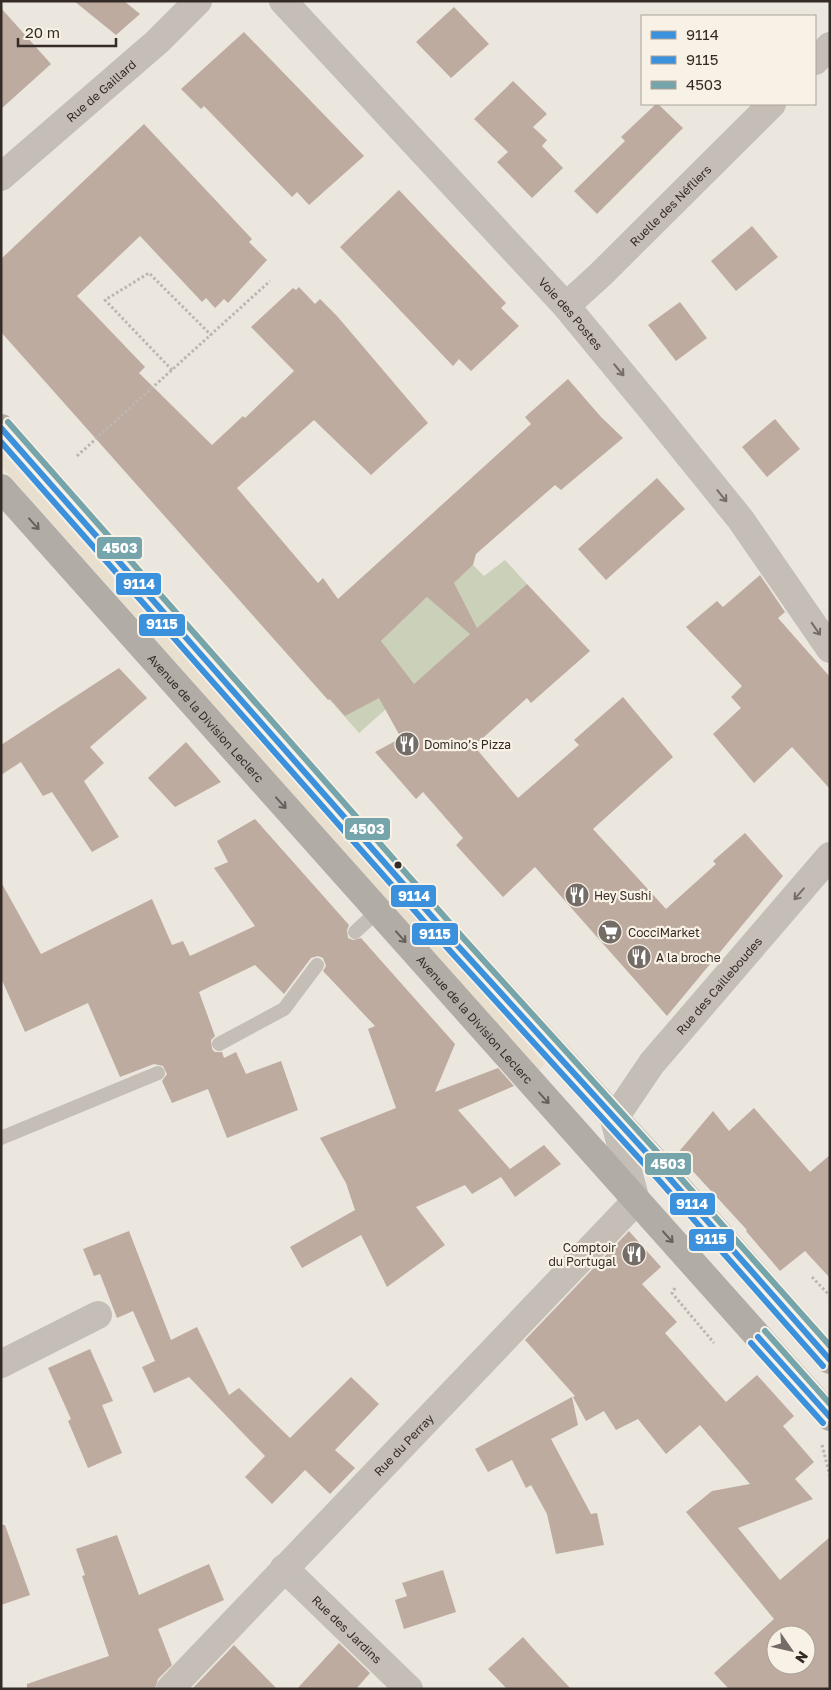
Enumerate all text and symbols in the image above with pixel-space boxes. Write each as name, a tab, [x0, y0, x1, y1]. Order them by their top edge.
scale bar	[18, 15, 115, 47]
legend	[641, 15, 816, 105]
text: 20 m	[25, 23, 60, 41]
text: 9114	[686, 25, 719, 43]
text: 9115	[686, 50, 718, 68]
street label: Rue de Gaillard	[63, 56, 139, 125]
text: 4503	[686, 75, 722, 93]
street label: Ruelle des Néfliers	[626, 161, 714, 249]
street label: Voie des Postes	[536, 274, 606, 353]
one-way arrow	[614, 363, 625, 376]
one-way arrow	[716, 490, 727, 503]
one-way arrow	[28, 518, 39, 531]
line badge: 4503	[96, 536, 143, 560]
text: 4503	[103, 539, 137, 556]
line badge: 9114	[115, 572, 162, 596]
text: 9114	[123, 575, 155, 592]
line badge: 9115	[138, 613, 186, 637]
text: 9115	[146, 615, 178, 632]
one-way arrow	[811, 622, 821, 636]
street label: Avenue de la Division Leclerc	[145, 650, 268, 786]
restaurant icon: Domino’s Pizza	[394, 731, 420, 757]
place label: Domino’s Pizza	[424, 737, 511, 752]
one-way arrow	[276, 796, 287, 809]
line badge: 4503	[344, 817, 391, 841]
text: 4503	[350, 820, 384, 837]
unlabelled marker	[393, 860, 403, 870]
restaurant icon: Hey Sushi	[564, 882, 590, 908]
line badge: 9114	[390, 884, 437, 908]
text: 9114	[398, 887, 430, 904]
one-way arrow	[793, 887, 804, 900]
place label: Hey Sushi	[594, 888, 651, 903]
supermarket icon: CocciMarket	[597, 919, 623, 945]
line badge: 9115	[411, 922, 459, 946]
text: 9115	[419, 925, 451, 942]
place label: CocciMarket	[628, 925, 700, 940]
one-way arrow	[395, 931, 407, 944]
street label: Rue des Cailleboudes	[673, 933, 765, 1037]
restaurant icon: A la broche	[626, 944, 652, 970]
place label: A la broche	[656, 950, 721, 965]
street label: Avenue de la Division Leclerc	[414, 952, 537, 1087]
one-way arrow	[538, 1091, 550, 1104]
line badge: 4503	[644, 1152, 692, 1176]
text: 4503	[651, 1155, 685, 1172]
line badge: 9114	[669, 1192, 716, 1216]
text: 9114	[676, 1195, 708, 1212]
line badge: 9115	[688, 1228, 735, 1252]
text: 9115	[695, 1230, 727, 1247]
one-way arrow	[662, 1231, 674, 1244]
place label: Comptoir du Portugal	[548, 1240, 616, 1269]
restaurant icon: Comptoir du Portugal	[621, 1241, 647, 1267]
street label: Rue du Perray	[370, 1410, 437, 1479]
street label: Rue des Jardins	[309, 1592, 385, 1666]
north arrow	[766, 1625, 816, 1675]
text: N	[792, 1648, 812, 1667]

